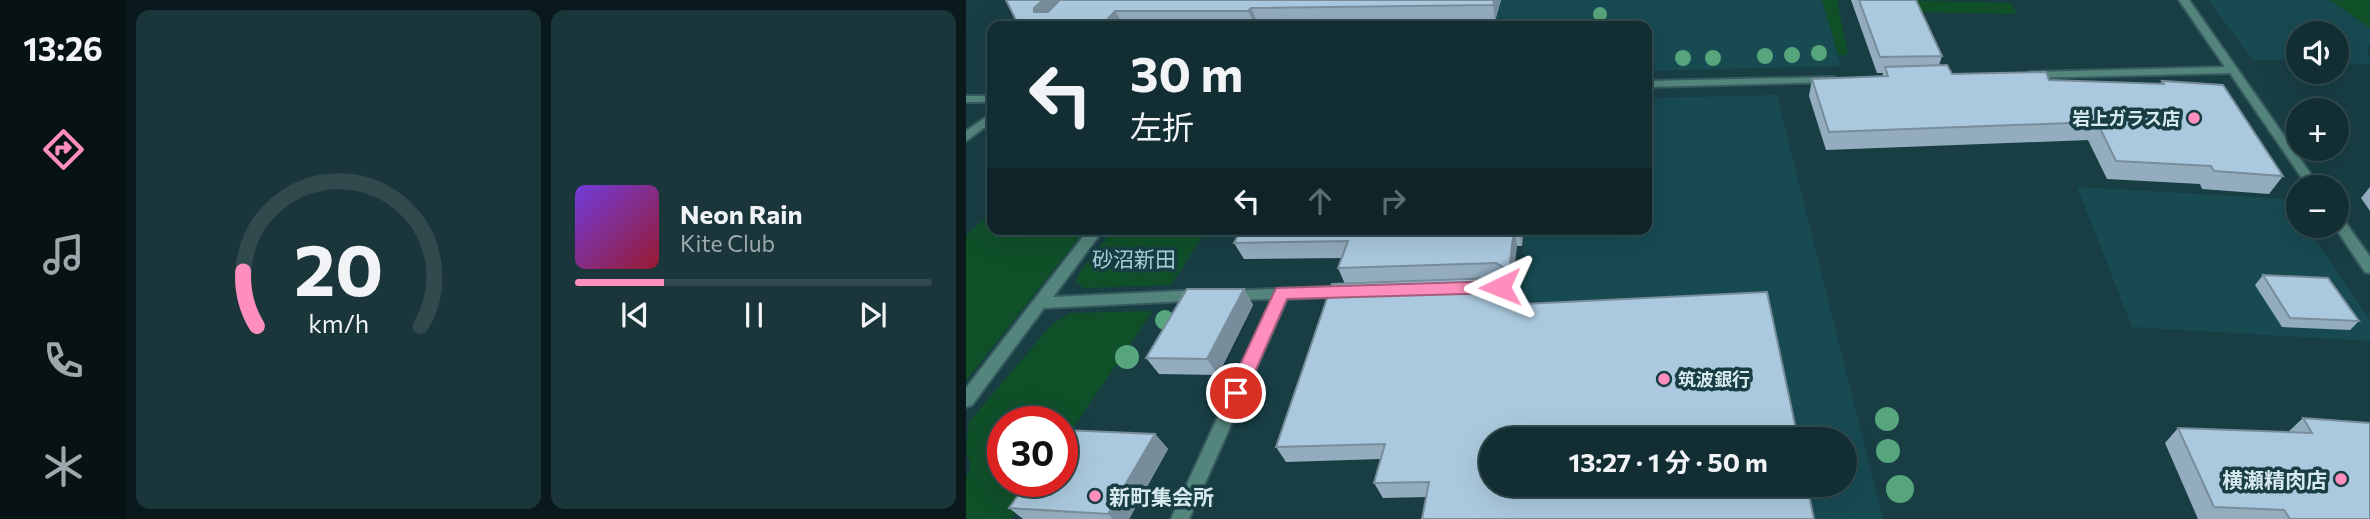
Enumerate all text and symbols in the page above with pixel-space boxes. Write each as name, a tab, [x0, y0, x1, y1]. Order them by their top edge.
map controls	[2286, 21, 2349, 238]
button: sound	[2286, 21, 2349, 84]
text: 13:26	[23, 28, 103, 68]
text: 30 m	[1130, 42, 1243, 102]
icon: left	[1015, 49, 1106, 140]
button: +	[2286, 98, 2349, 161]
text: 左折	[1130, 106, 1194, 146]
place label: 岩上ガラス店	[2072, 107, 2180, 129]
marker: 岩上ガラス店	[2186, 110, 2202, 126]
icon: directions	[39, 125, 88, 174]
button: −	[2286, 175, 2349, 238]
icon: left	[1228, 182, 1266, 220]
icon: ahead	[1301, 182, 1339, 220]
icon: right	[1374, 182, 1412, 220]
text: Neon Rain	[680, 198, 803, 229]
text: 20	[294, 222, 383, 311]
text: Kite Club	[680, 229, 775, 257]
icon: music	[39, 230, 88, 279]
district label: 砂沼新田	[1092, 246, 1176, 271]
position arrow	[1463, 250, 1537, 324]
icon: previous	[616, 296, 654, 334]
icon: pause	[735, 296, 773, 334]
icon: next	[854, 296, 892, 334]
text: km/h	[308, 307, 369, 337]
icon: phone	[39, 336, 88, 385]
pin	[1206, 363, 1266, 423]
place label: 筑波銀行	[1678, 368, 1750, 390]
marker: 筑波銀行	[1656, 371, 1672, 387]
icon: arrive	[1217, 374, 1255, 412]
speed limit sign: 30	[987, 406, 1078, 497]
icon: climate	[39, 442, 88, 491]
text: 13:27 · 1 分 · 50 m	[1568, 446, 1768, 477]
place label: 横瀬精肉店	[2222, 467, 2327, 492]
marker: 横瀬精肉店	[2333, 471, 2349, 487]
place label: 新町集会所	[1109, 484, 1214, 509]
marker: 新町集会所	[1087, 488, 1103, 504]

